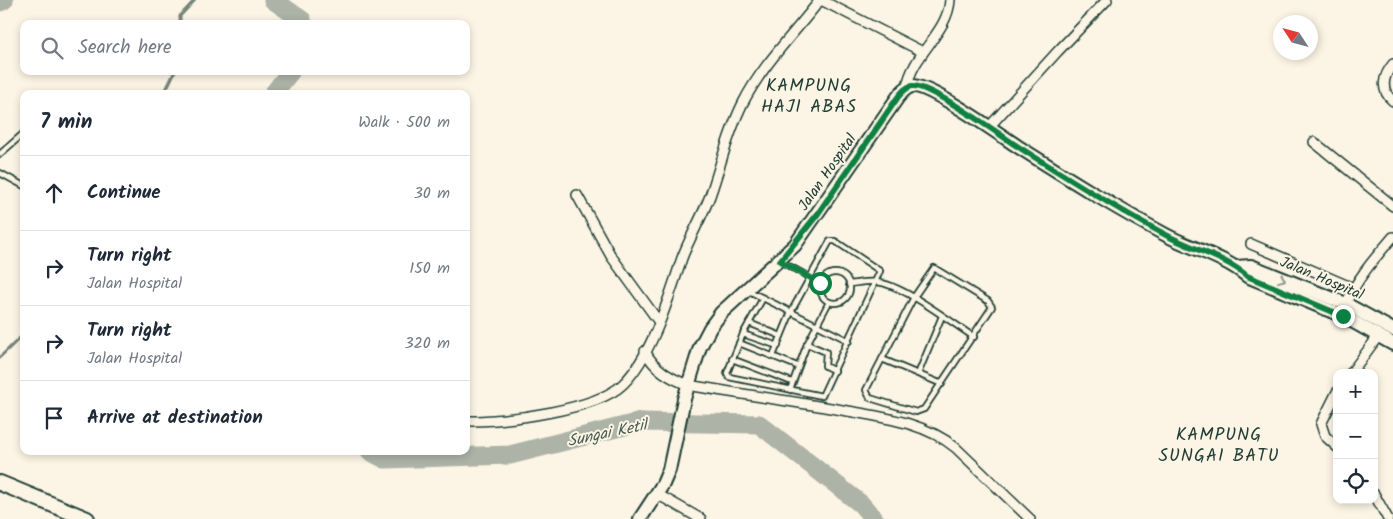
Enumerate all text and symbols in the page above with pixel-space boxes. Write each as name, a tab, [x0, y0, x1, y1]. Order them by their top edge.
north arrow	[1273, 15, 1318, 60]
search box	[20, 20, 470, 75]
text: Search here	[78, 33, 172, 63]
icon: search	[38, 34, 66, 62]
district label: KAMPUNG HAJI ABAS	[761, 72, 857, 122]
text: 7 min	[40, 106, 92, 139]
text: Walk · 500 m	[358, 110, 450, 135]
street label: Jalan Hospital	[792, 129, 863, 216]
text: Continue	[87, 178, 160, 208]
icon: ahead	[40, 179, 68, 207]
text: 30 m	[414, 181, 450, 206]
text: Turn right	[87, 241, 172, 271]
street label: Jalan Hospital	[1276, 250, 1368, 308]
icon: right	[40, 254, 68, 282]
text: 150 m	[409, 256, 450, 281]
text: Jalan Hospital	[87, 271, 182, 296]
route start	[809, 272, 832, 295]
one-way arrow	[1277, 273, 1286, 283]
route end	[1332, 305, 1355, 328]
text: Turn right	[87, 316, 172, 346]
icon: right	[40, 329, 68, 357]
text: 320 m	[404, 331, 450, 356]
text: Jalan Hospital	[87, 346, 182, 371]
map controls	[1333, 369, 1378, 504]
button: +	[1333, 369, 1378, 414]
text: Arrive at destination	[87, 403, 263, 433]
icon: arrive	[40, 404, 68, 432]
water label: Sungai Ketil	[565, 412, 652, 454]
button: −	[1333, 414, 1378, 459]
district label: KAMPUNG SUNGAI BATU	[1158, 421, 1280, 471]
button: locate	[1333, 459, 1378, 504]

